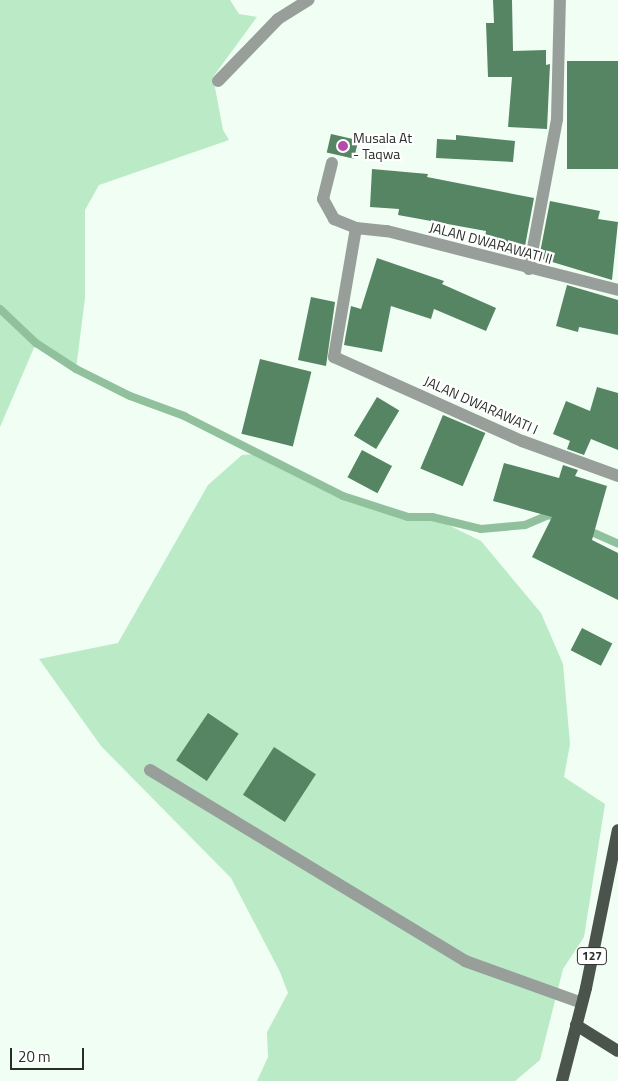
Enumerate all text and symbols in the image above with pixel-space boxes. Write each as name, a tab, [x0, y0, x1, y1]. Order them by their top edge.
place label: Musala At - Taqwa	[353, 130, 412, 162]
marker: Musala At - Taqwa	[337, 140, 349, 152]
street label: JALAN DWARAWATI II	[428, 219, 554, 267]
street label: JALAN DWARAWATI I	[421, 372, 541, 438]
road number: 127	[576, 946, 608, 966]
scale bar	[12, 1038, 86, 1070]
text: 20 m	[18, 1045, 51, 1068]

